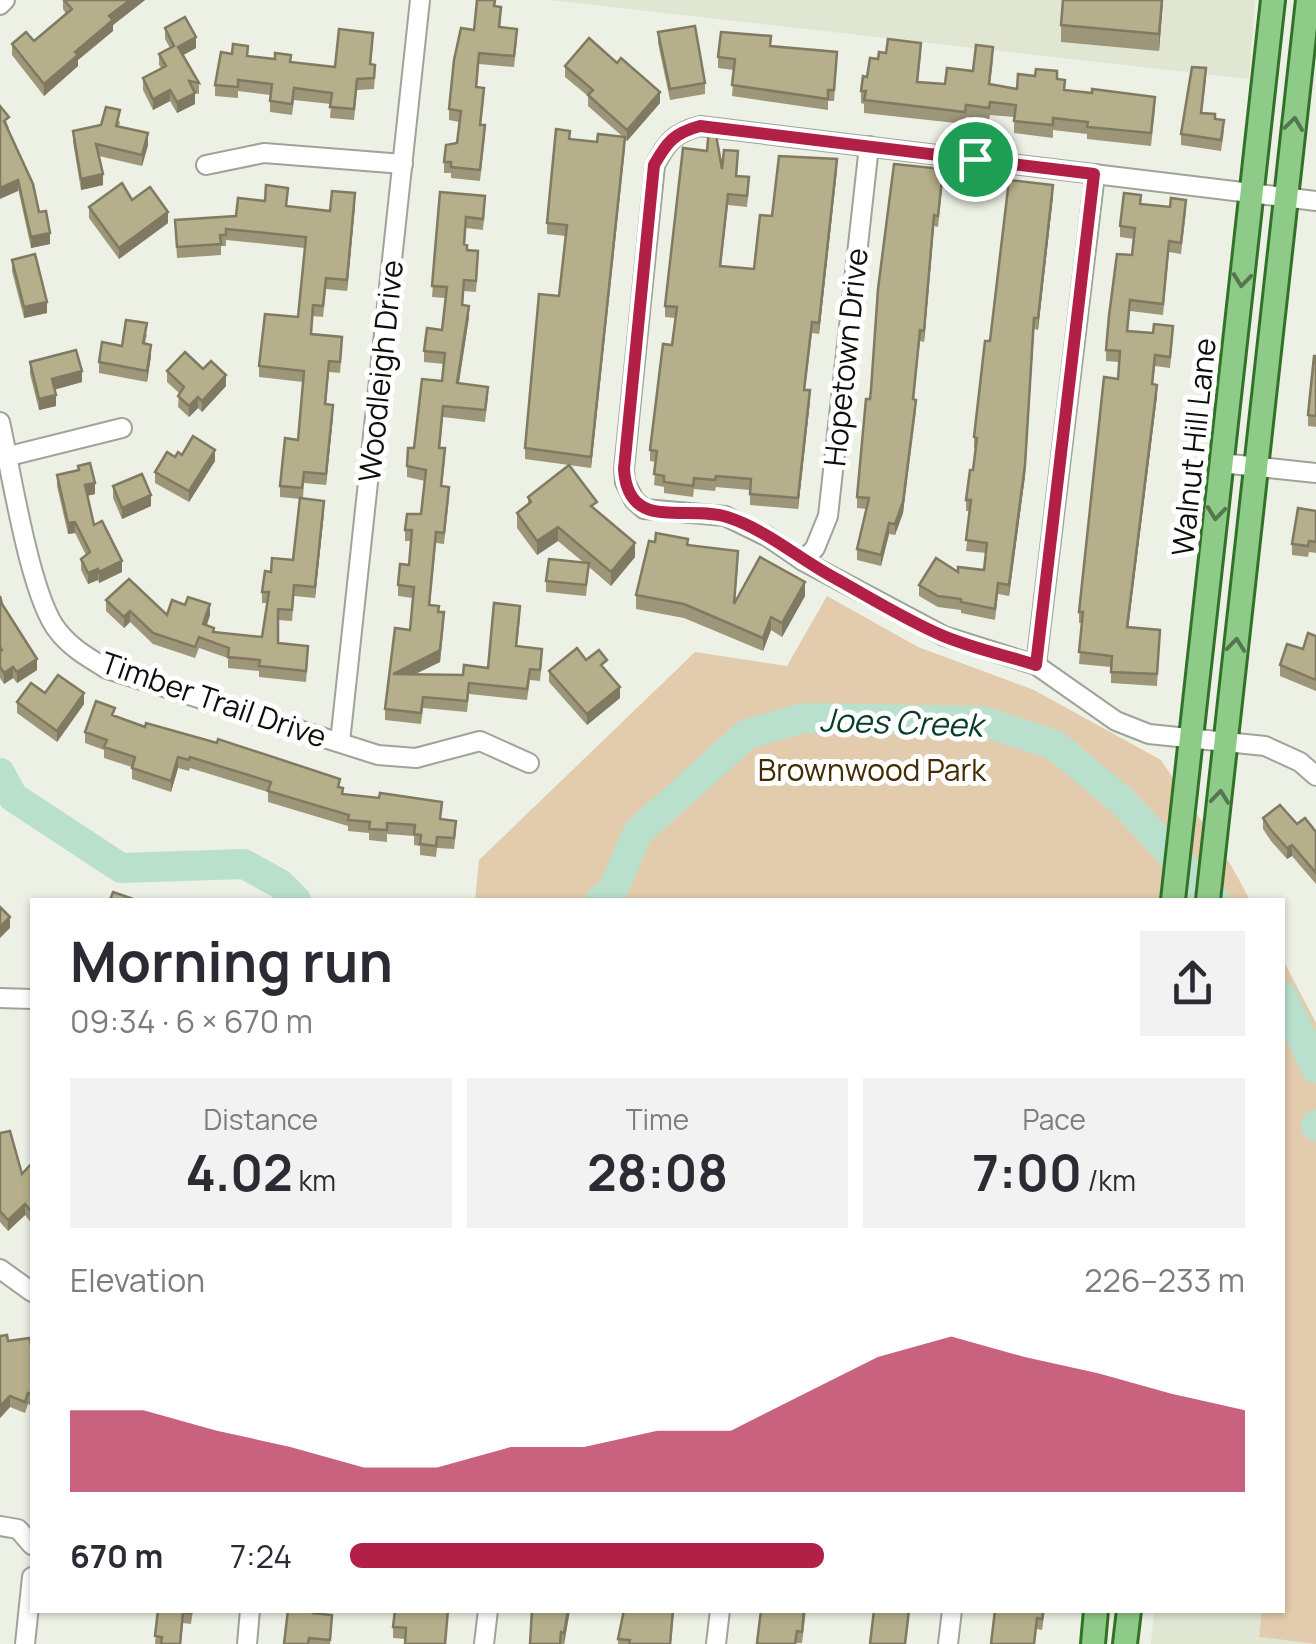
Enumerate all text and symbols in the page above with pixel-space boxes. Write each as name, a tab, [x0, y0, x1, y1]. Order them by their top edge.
one-way arrow	[1283, 115, 1304, 131]
pin	[933, 117, 1018, 202]
icon: arrive	[948, 132, 1003, 187]
street label: Hopetown Drive	[813, 246, 877, 468]
street label: Woodleigh Drive	[348, 258, 412, 484]
one-way arrow	[1232, 273, 1253, 289]
street label: Walnut Hill Lane	[1161, 336, 1225, 558]
one-way arrow	[1206, 505, 1227, 521]
one-way arrow	[1225, 637, 1246, 653]
street label: Timber Trail Drive	[96, 641, 332, 757]
water label: Joes Creek	[819, 697, 987, 747]
park label: Brownwood Park	[758, 749, 987, 790]
one-way arrow	[1208, 789, 1230, 805]
text: Morning run	[70, 923, 393, 999]
button: share	[1140, 931, 1245, 1036]
text: 09:34 · 6 × 670 m	[70, 999, 313, 1043]
text: Distance	[203, 1100, 318, 1138]
text: Time	[626, 1100, 689, 1138]
text: Pace	[1023, 1100, 1086, 1138]
text: 4.02	[186, 1138, 293, 1206]
text: 28:08	[587, 1138, 728, 1206]
text: 7:00	[972, 1138, 1082, 1206]
text: km	[293, 1161, 336, 1199]
text: /km	[1082, 1161, 1136, 1199]
text: Elevation	[70, 1258, 205, 1302]
text: 226–233 m	[1084, 1258, 1245, 1302]
text: 670 m	[70, 1534, 163, 1578]
text: 7:24	[230, 1534, 292, 1578]

